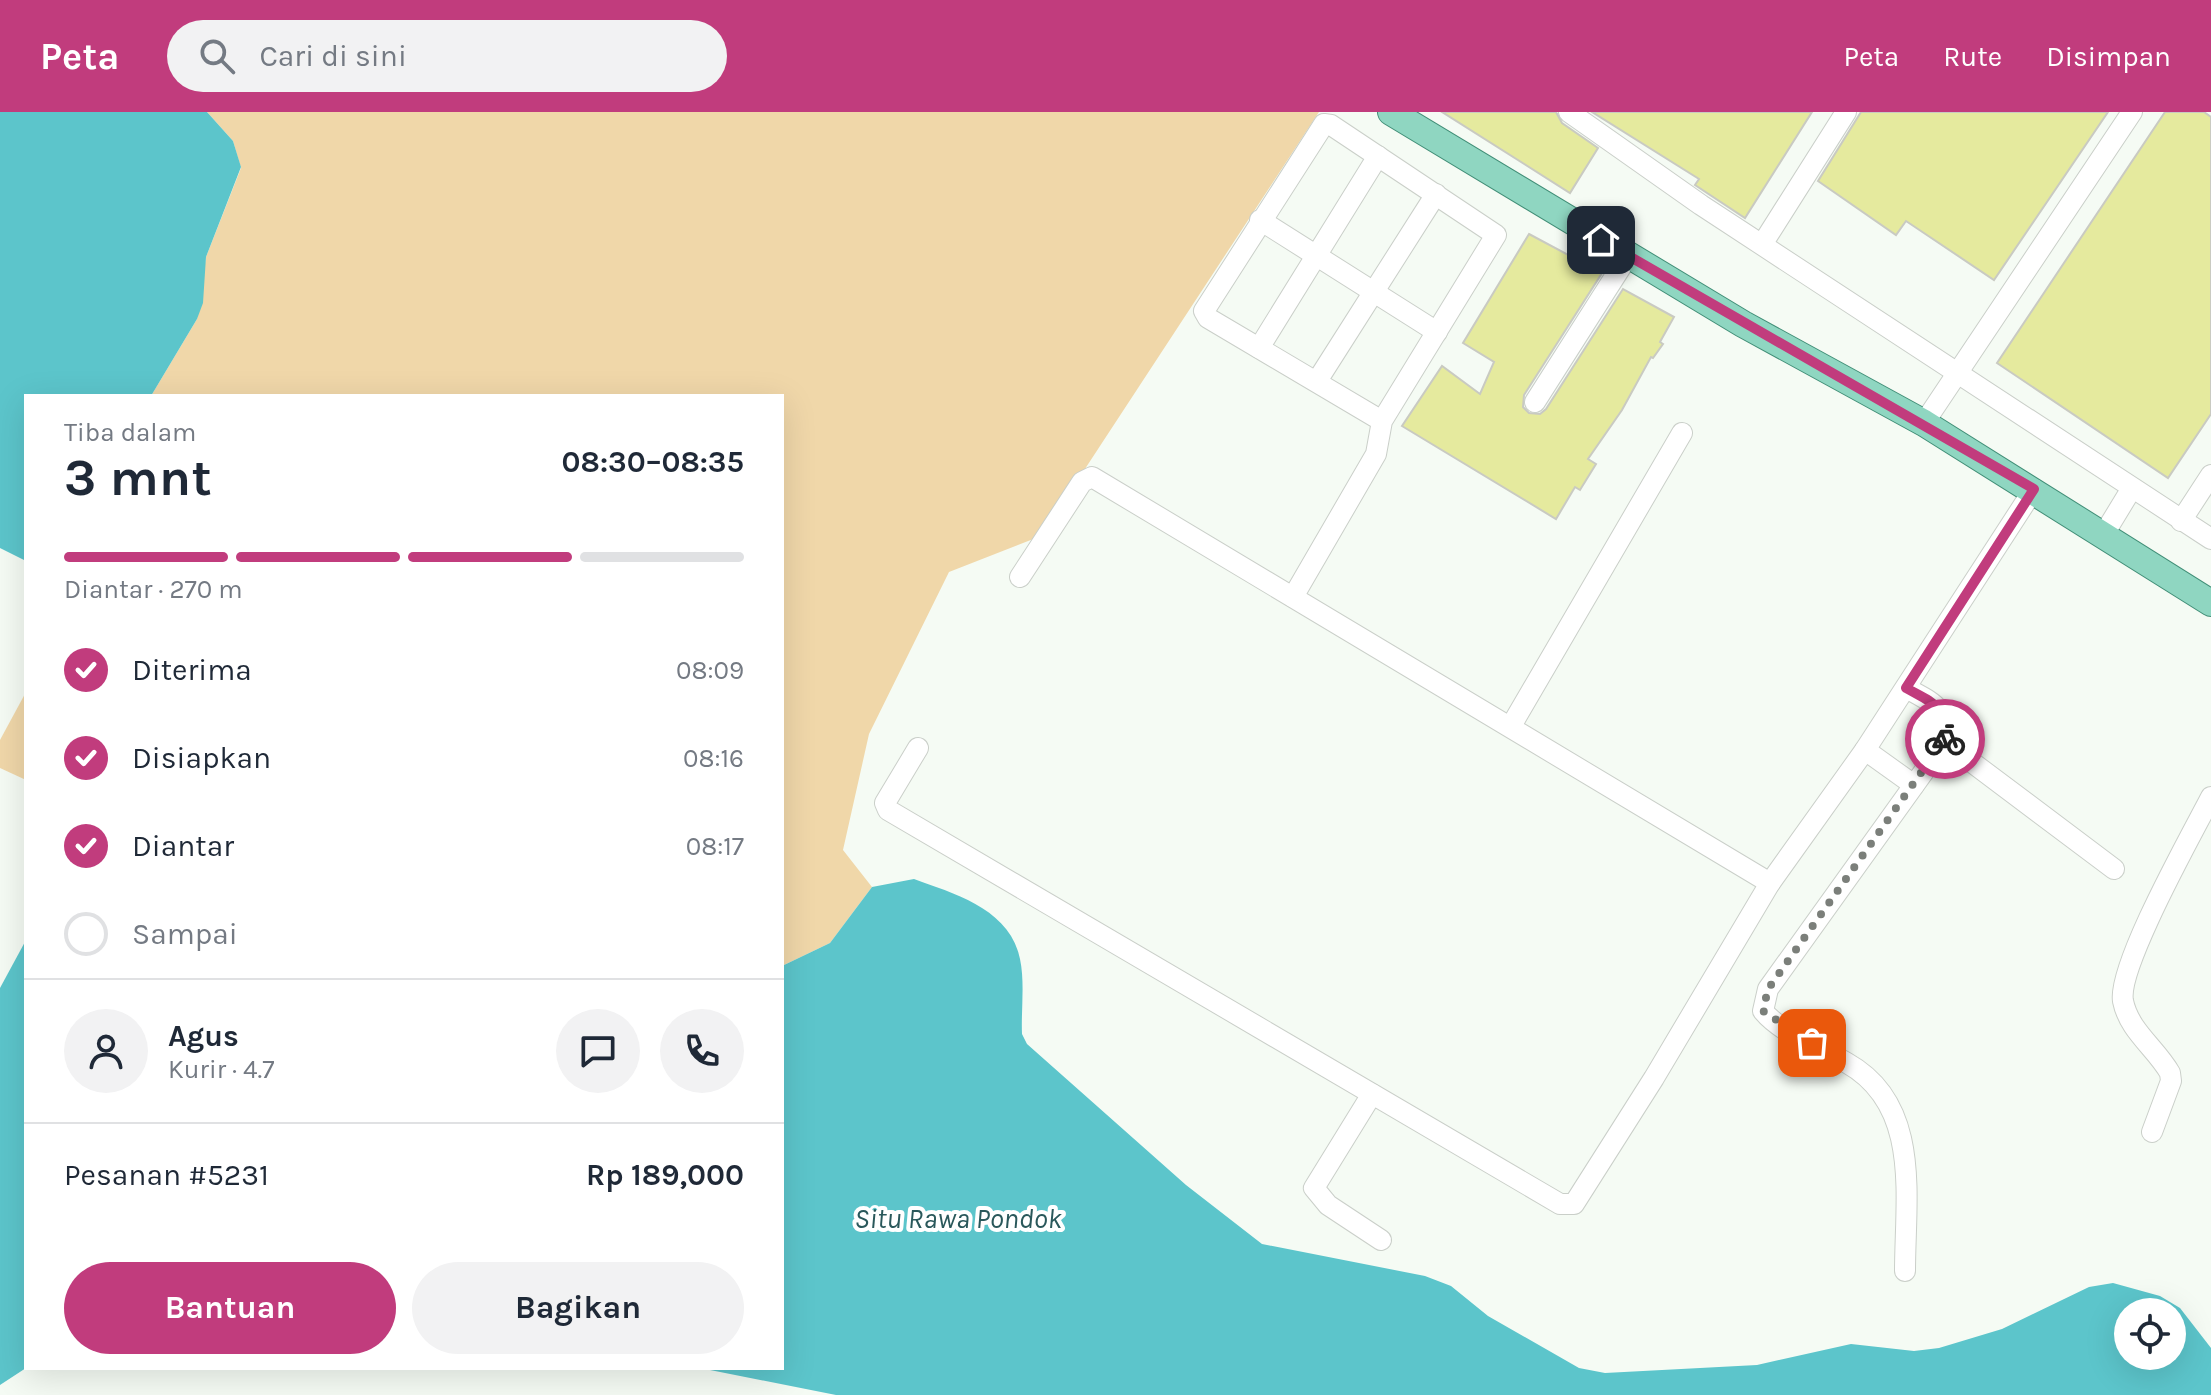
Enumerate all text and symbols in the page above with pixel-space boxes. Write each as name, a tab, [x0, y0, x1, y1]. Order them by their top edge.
search box	[167, 20, 727, 92]
text: Peta	[40, 34, 119, 79]
icon: search	[195, 34, 239, 78]
text: Cari di sini	[259, 38, 407, 74]
text: Peta	[1843, 40, 1899, 73]
text: Rute	[1943, 40, 2002, 73]
text: Disimpan	[2046, 40, 2171, 73]
pin	[1567, 206, 1635, 274]
icon: home	[1579, 218, 1623, 262]
text: Tiba dalam	[64, 417, 196, 448]
text: 08:30–08:35	[562, 444, 744, 480]
text: 3 mnt	[64, 447, 212, 508]
text: Diantar · 270 m	[64, 574, 243, 605]
icon: check	[64, 648, 108, 692]
text: Diterima	[132, 652, 252, 688]
text: 08:09	[676, 655, 744, 686]
courier	[1905, 699, 1985, 779]
icon: bike	[1923, 717, 1967, 761]
icon: check	[64, 736, 108, 780]
text: Disiapkan	[132, 740, 271, 776]
text: 08:16	[683, 743, 744, 774]
icon: check	[64, 824, 108, 868]
text: Diantar	[132, 828, 234, 864]
text: 08:17	[686, 831, 744, 862]
text: Sampai	[132, 916, 238, 952]
button: person	[64, 1009, 148, 1093]
button: chat	[556, 1009, 640, 1093]
button: phone	[660, 1009, 744, 1093]
pin	[1778, 1009, 1846, 1077]
text: Agus	[168, 1018, 239, 1054]
icon: bag	[1790, 1021, 1834, 1065]
text: Kurir · 4.7	[168, 1054, 274, 1085]
text: Pesanan #5231	[64, 1157, 269, 1193]
text: Rp 189,000	[586, 1157, 744, 1193]
water label: Situ Rawa Pondok	[854, 1202, 1062, 1235]
button: Bantuan	[64, 1262, 396, 1354]
button: Bagikan	[412, 1262, 744, 1354]
map controls	[2114, 1298, 2186, 1370]
button: locate	[2114, 1298, 2186, 1370]

